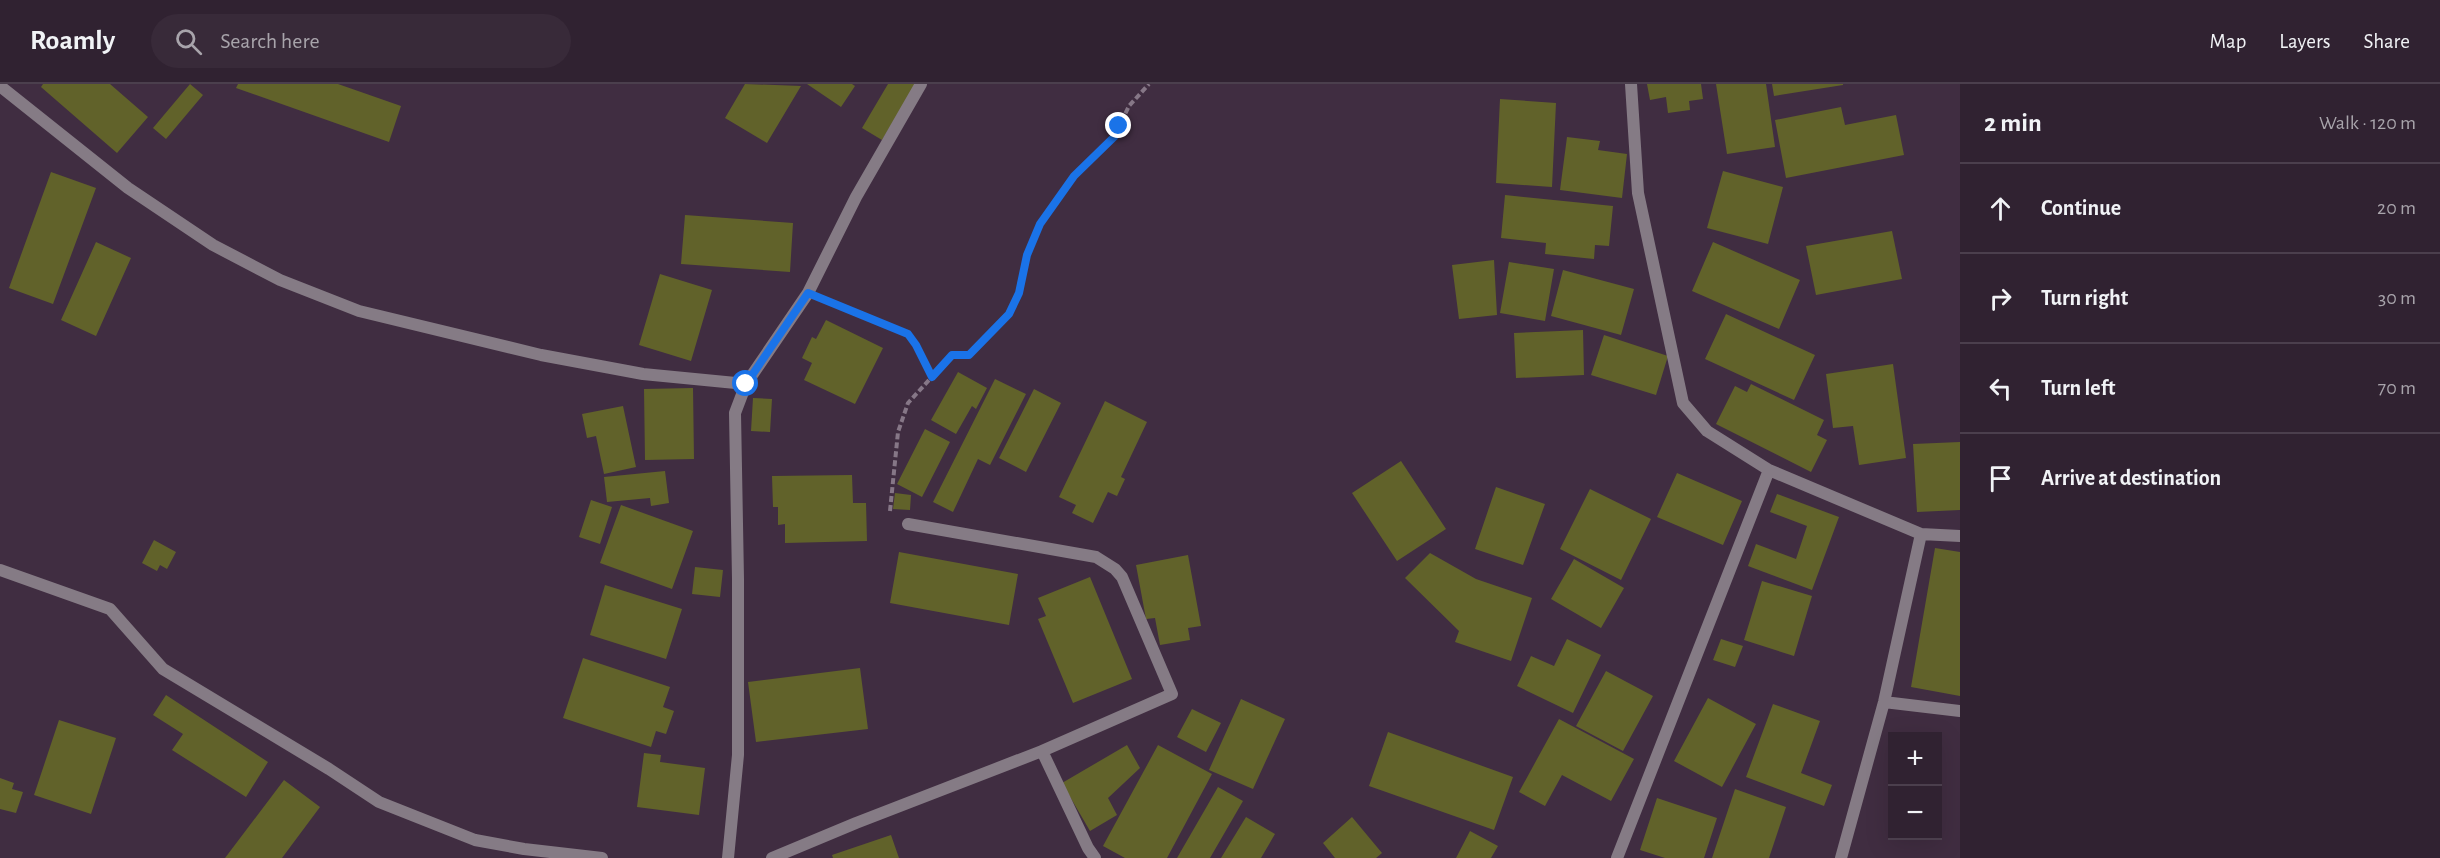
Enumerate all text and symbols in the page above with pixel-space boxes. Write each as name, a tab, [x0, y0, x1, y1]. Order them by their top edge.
search box	[151, 14, 571, 68]
icon: search	[172, 25, 205, 58]
text: Roamly	[30, 27, 115, 55]
text: Search here	[220, 30, 320, 52]
text: Map	[2210, 31, 2246, 52]
text: Layers	[2279, 31, 2330, 52]
text: Share	[2363, 31, 2410, 52]
text: 2 min	[1984, 110, 2042, 136]
route end	[1105, 112, 1131, 138]
text: Walk · 120 m	[2319, 113, 2416, 133]
icon: ahead	[1984, 192, 2017, 225]
text: Continue	[2041, 197, 2121, 219]
text: 20 m	[2377, 198, 2416, 218]
icon: right	[1984, 282, 2017, 315]
text: Turn right	[2041, 287, 2128, 309]
text: 30 m	[2378, 288, 2416, 308]
route start	[732, 370, 758, 396]
icon: left	[1984, 372, 2017, 405]
text: Turn left	[2041, 377, 2115, 399]
text: 70 m	[2378, 378, 2416, 398]
icon: arrive	[1984, 462, 2017, 495]
text: Arrive at destination	[2041, 467, 2221, 489]
map controls	[1888, 732, 1942, 840]
button: +	[1888, 732, 1942, 786]
button: −	[1888, 786, 1942, 840]

